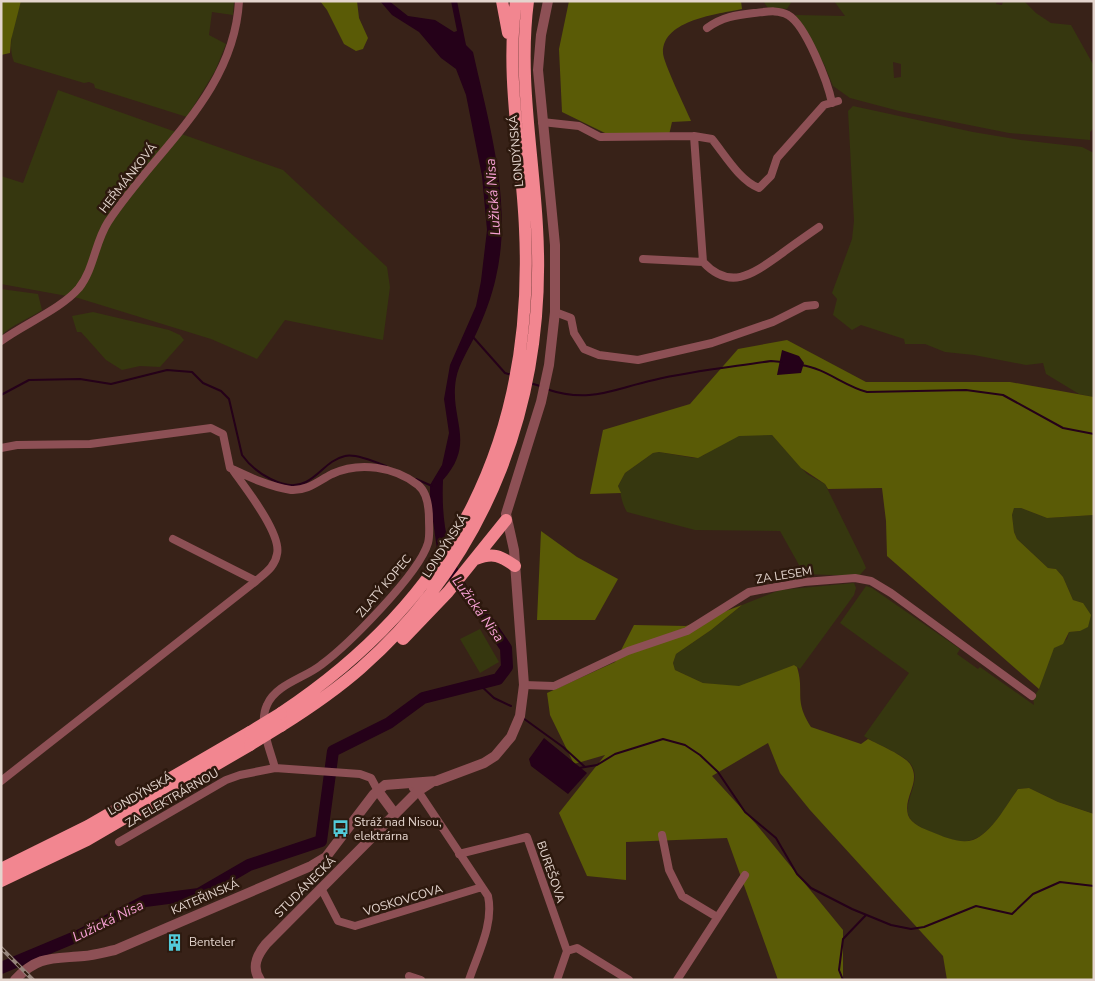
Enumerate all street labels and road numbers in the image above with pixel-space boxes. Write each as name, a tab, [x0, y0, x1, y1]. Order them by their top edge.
street label: LONDÝNSKÁ	[505, 114, 527, 188]
street label: HEŘMÁNKOVÁ	[96, 140, 160, 216]
street label: LONDÝNSKÁ	[419, 511, 471, 581]
street label: ZLATÝ KOPEC	[353, 551, 415, 621]
street label: ZA LESEM	[755, 563, 813, 587]
street label: ZA ELEKTRÁRNOU	[122, 765, 222, 831]
street label: LONDÝNSKÁ	[105, 769, 175, 819]
street label: BUREŠOVA	[533, 839, 569, 905]
street label: STUDÁNECKÁ	[271, 853, 339, 921]
street label: KATEŘINSKÁ	[169, 875, 242, 919]
street label: VOSKOVCOVA	[360, 880, 445, 920]

